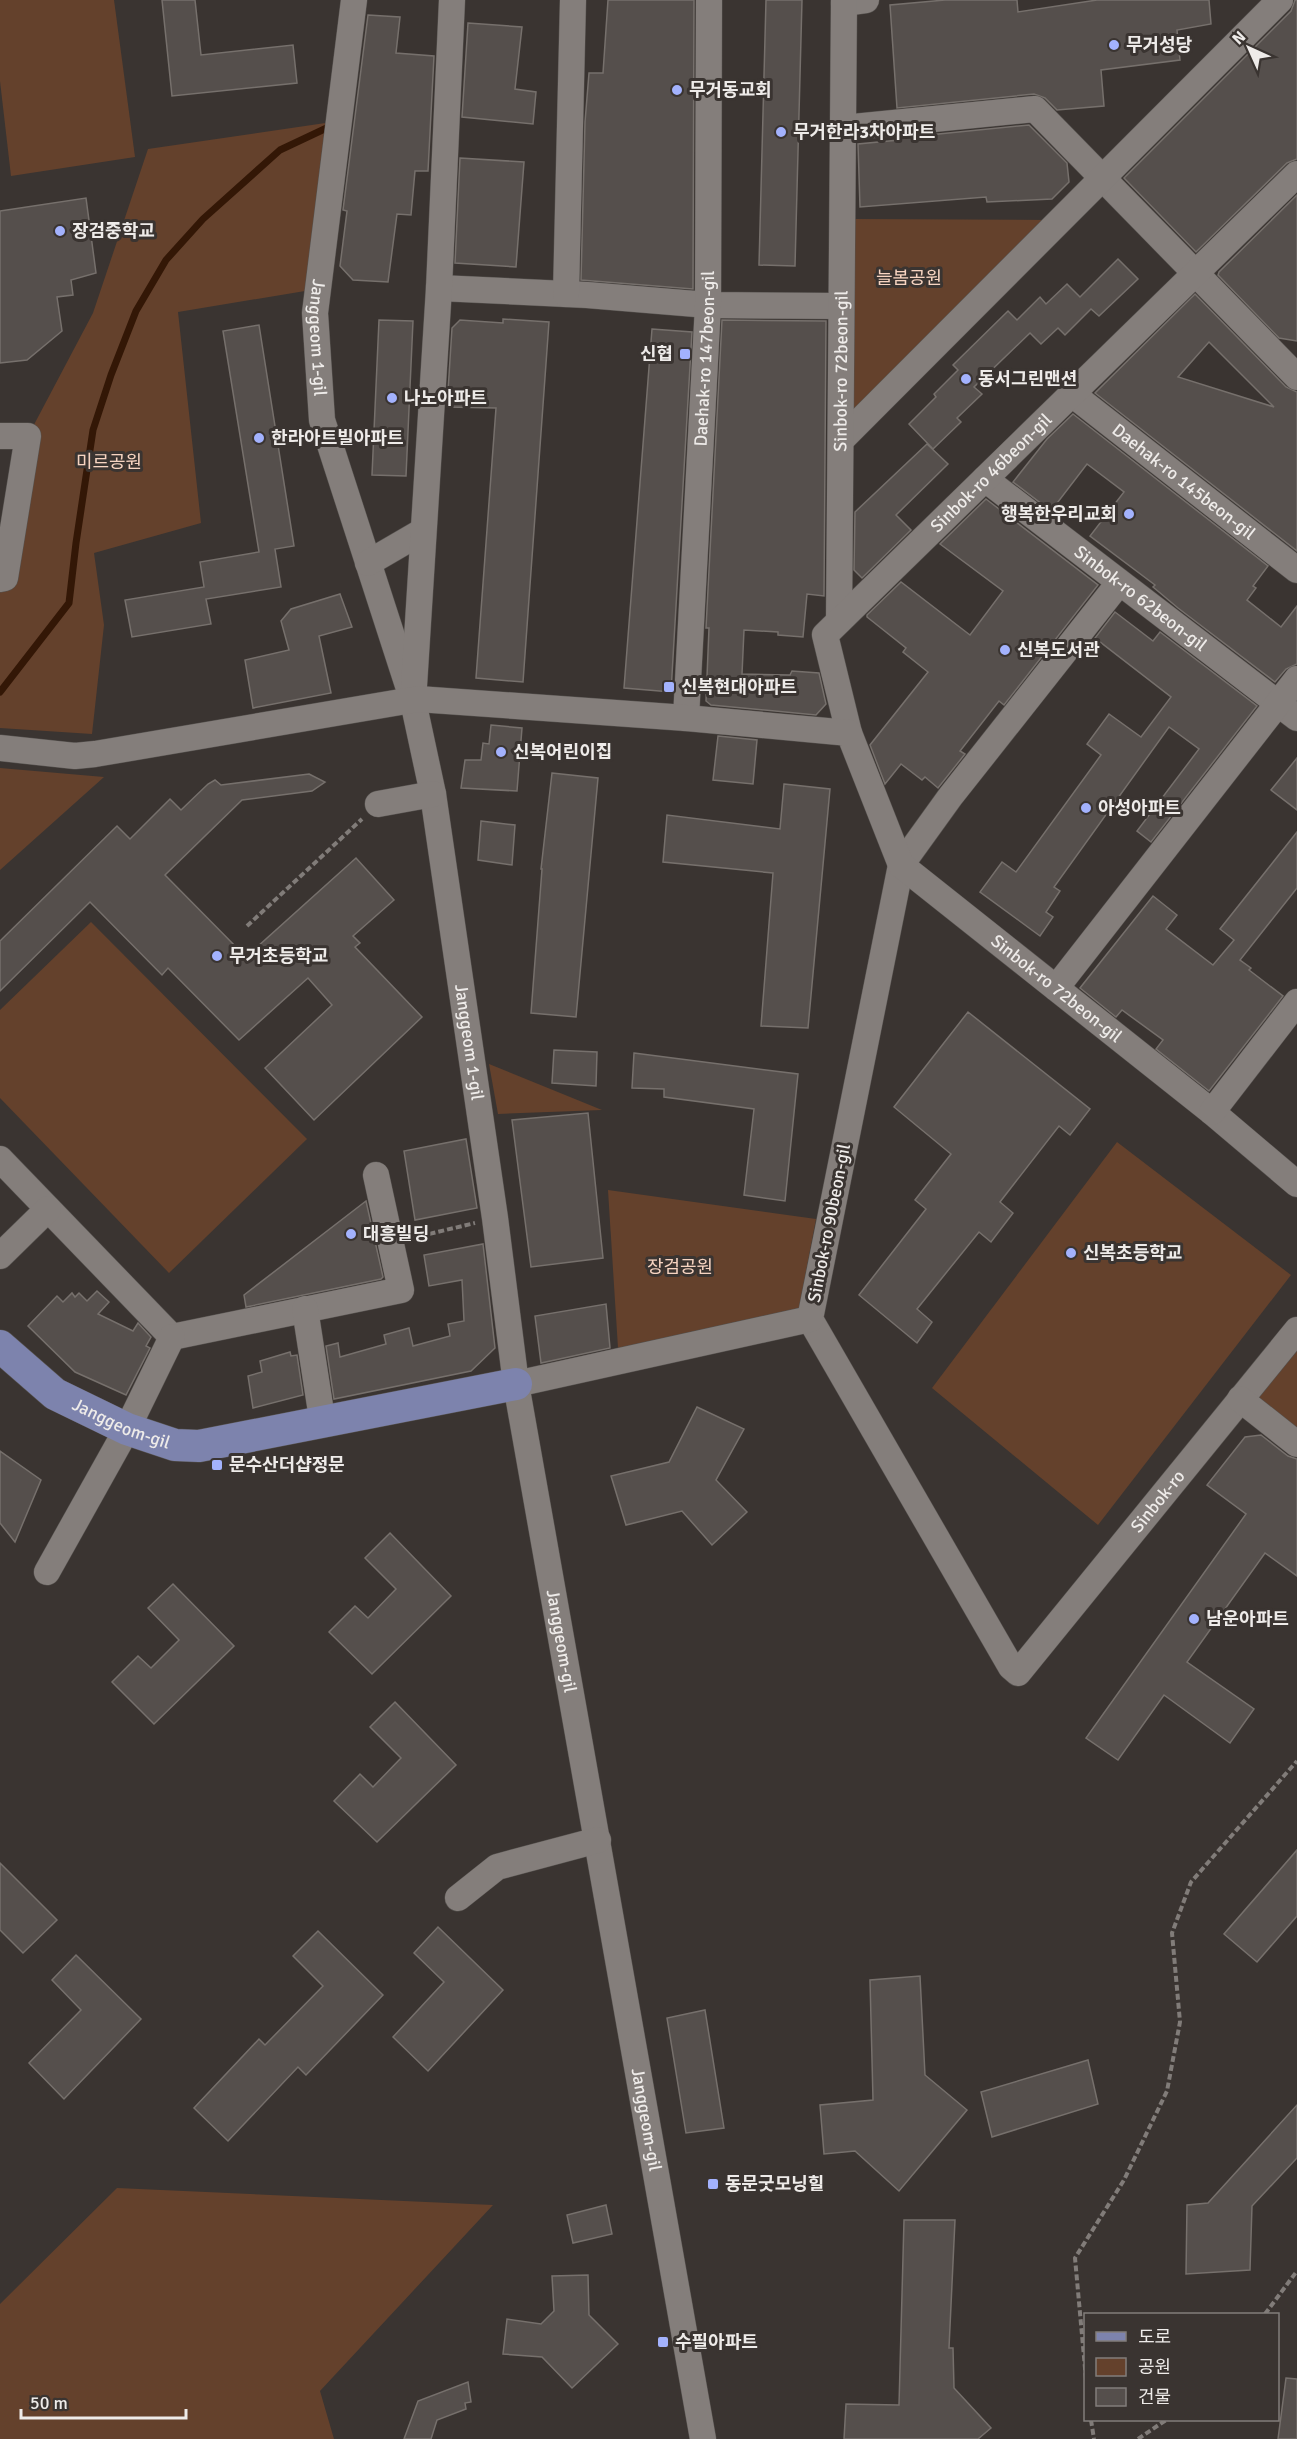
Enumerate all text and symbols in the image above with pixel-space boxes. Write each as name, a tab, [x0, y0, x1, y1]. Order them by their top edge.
north arrow	[1219, 18, 1279, 78]
text: N	[1228, 27, 1250, 49]
place label: 무거성당	[1126, 34, 1192, 56]
marker: 무거성당	[1107, 38, 1121, 52]
place label: 무거동교회	[689, 79, 772, 101]
marker: 무거동교회	[670, 83, 684, 97]
place label: 무거한라3차아파트	[793, 121, 935, 143]
marker: 무거한라3차아파트	[774, 125, 788, 139]
place label: 장검중학교	[72, 220, 155, 242]
marker: 장검중학교	[53, 224, 67, 238]
park label: 늘봄공원	[876, 267, 942, 289]
street label: Daehak-ro 147beon-gil	[689, 271, 719, 447]
street label: Janggeom 1-gil	[304, 278, 331, 397]
street label: Sinbok-ro 72beon-gil	[829, 290, 853, 452]
place label: 신협	[640, 343, 673, 365]
marker: 신협	[678, 347, 692, 361]
place label: 동서그린맨션	[978, 368, 1077, 390]
marker: 동서그린맨션	[959, 372, 973, 386]
place label: 나노아파트	[404, 387, 487, 409]
marker: 나노아파트	[385, 391, 399, 405]
street label: Sinbok-ro 46beon-gil	[926, 409, 1056, 537]
street label: Daehak-ro 145beon-gil	[1108, 419, 1260, 544]
place label: 한라아트빌아파트	[271, 427, 403, 449]
marker: 한라아트빌아파트	[252, 431, 266, 445]
park label: 미르공원	[76, 451, 142, 473]
place label: 행복한우리교회	[1001, 503, 1117, 525]
marker: 행복한우리교회	[1122, 507, 1136, 521]
street label: Sinbok-ro 62beon-gil	[1070, 540, 1211, 656]
place label: 신복도서관	[1017, 639, 1100, 661]
marker: 신복도서관	[998, 643, 1012, 657]
place label: 신복현대아파트	[681, 676, 797, 698]
marker: 신복현대아파트	[662, 680, 676, 694]
place label: 신복어린이집	[513, 741, 612, 763]
marker: 신복어린이집	[494, 745, 508, 759]
place label: 아성아파트	[1098, 797, 1181, 819]
marker: 아성아파트	[1079, 801, 1093, 815]
street label: Sinbok-ro 72beon-gil	[987, 930, 1127, 1047]
place label: 무거초등학교	[229, 945, 328, 967]
marker: 무거초등학교	[210, 949, 224, 963]
street label: Janggeom 1-gil	[450, 983, 489, 1102]
street label: Sinbok-ro 90beon-gil	[803, 1142, 855, 1304]
place label: 대흥빌딩	[363, 1223, 429, 1245]
marker: 대흥빌딩	[344, 1227, 358, 1241]
place label: 신복초등학교	[1083, 1242, 1182, 1264]
marker: 신복초등학교	[1064, 1246, 1078, 1260]
park label: 장검공원	[647, 1256, 713, 1278]
street label: Janggeom-gil	[69, 1393, 173, 1454]
place label: 문수산더샵정문	[229, 1454, 345, 1476]
marker: 문수산더샵정문	[210, 1458, 224, 1472]
street label: Sinbok-ro	[1126, 1466, 1190, 1537]
street label: Janggeom-gil	[542, 1588, 581, 1694]
place label: 남운아파트	[1206, 1608, 1289, 1630]
marker: 남운아파트	[1187, 1612, 1201, 1626]
street label: Janggeom-gil	[626, 2066, 666, 2173]
place label: 동문굿모닝힐	[725, 2173, 824, 2195]
marker: 동문굿모닝힐	[706, 2177, 720, 2191]
legend	[1084, 2313, 1279, 2421]
text: 도로	[1138, 2326, 1171, 2348]
place label: 수필아파트	[675, 2331, 758, 2353]
marker: 수필아파트	[656, 2335, 670, 2349]
text: 공원	[1138, 2356, 1171, 2378]
scale bar	[21, 2382, 186, 2420]
text: 건물	[1138, 2386, 1171, 2408]
text: 50 m	[30, 2392, 68, 2414]

